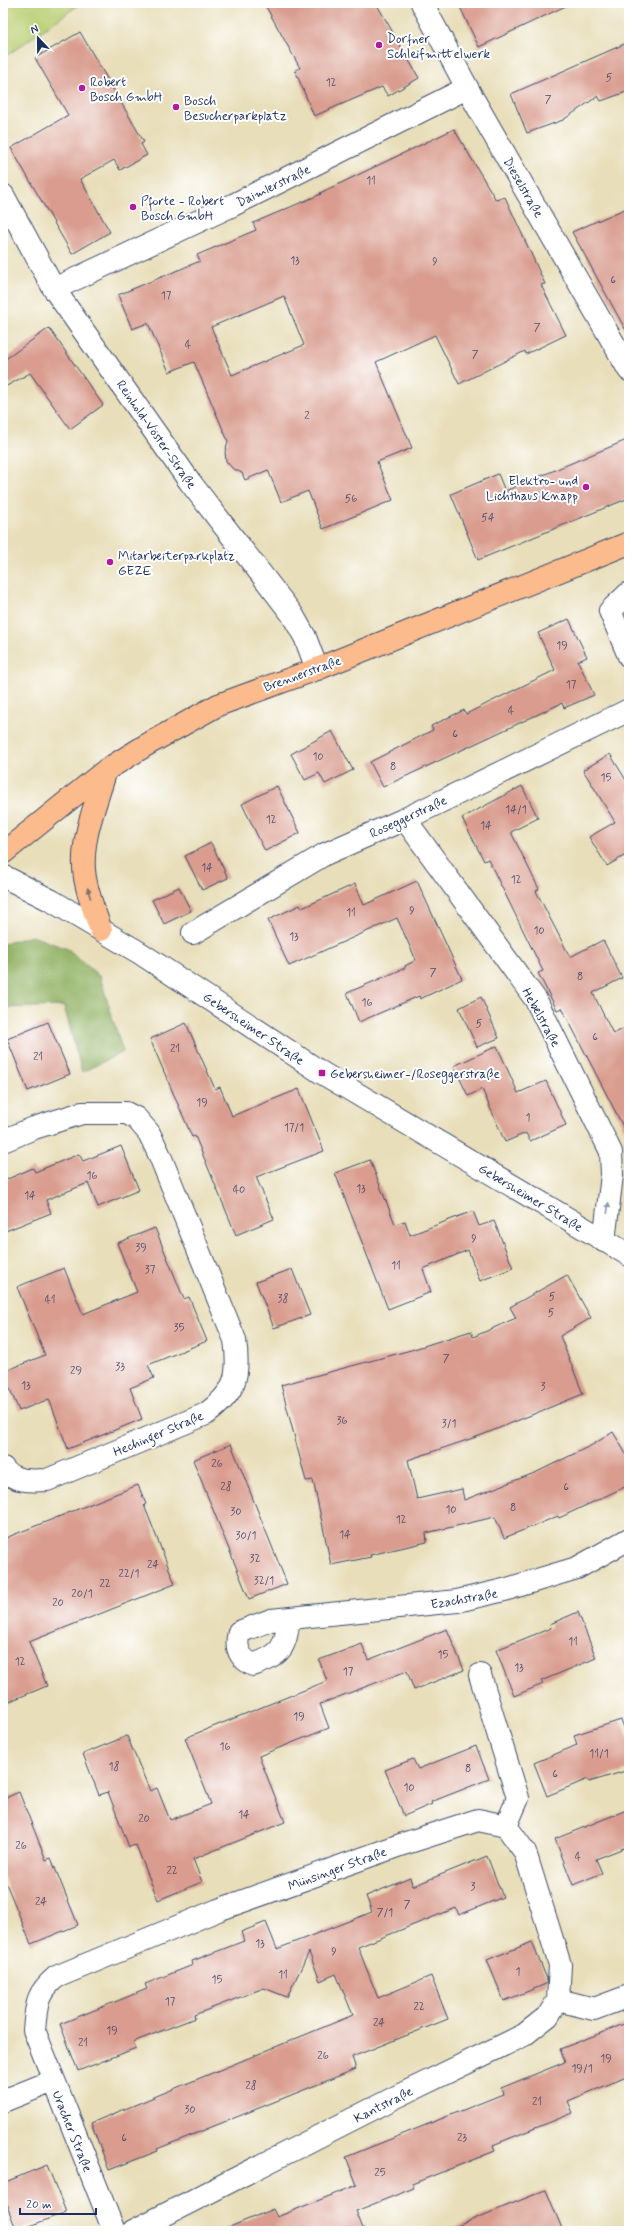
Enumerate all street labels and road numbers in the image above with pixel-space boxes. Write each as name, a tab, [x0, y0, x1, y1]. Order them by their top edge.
street label: Dieselstraße	[499, 155, 547, 221]
street label: Daimlerstraße	[234, 161, 313, 212]
street label: Reinhold-Vöster-Straße	[112, 377, 200, 493]
street label: Brennerstraße	[261, 652, 344, 696]
street label: Roseggerstraße	[367, 792, 450, 844]
street label: Hebelstraße	[517, 985, 564, 1050]
street label: Gebersheimer Straße	[199, 989, 307, 1070]
street label: Gebersheimer Straße	[475, 1160, 586, 1236]
street label: Hechinger Straße	[111, 1408, 207, 1463]
street label: Ezachstraße	[429, 1585, 499, 1614]
street label: Münsinger Straße	[286, 1844, 389, 1895]
street label: Kantstraße	[351, 2083, 416, 2127]
street label: Uracher Straße	[48, 2088, 96, 2175]

